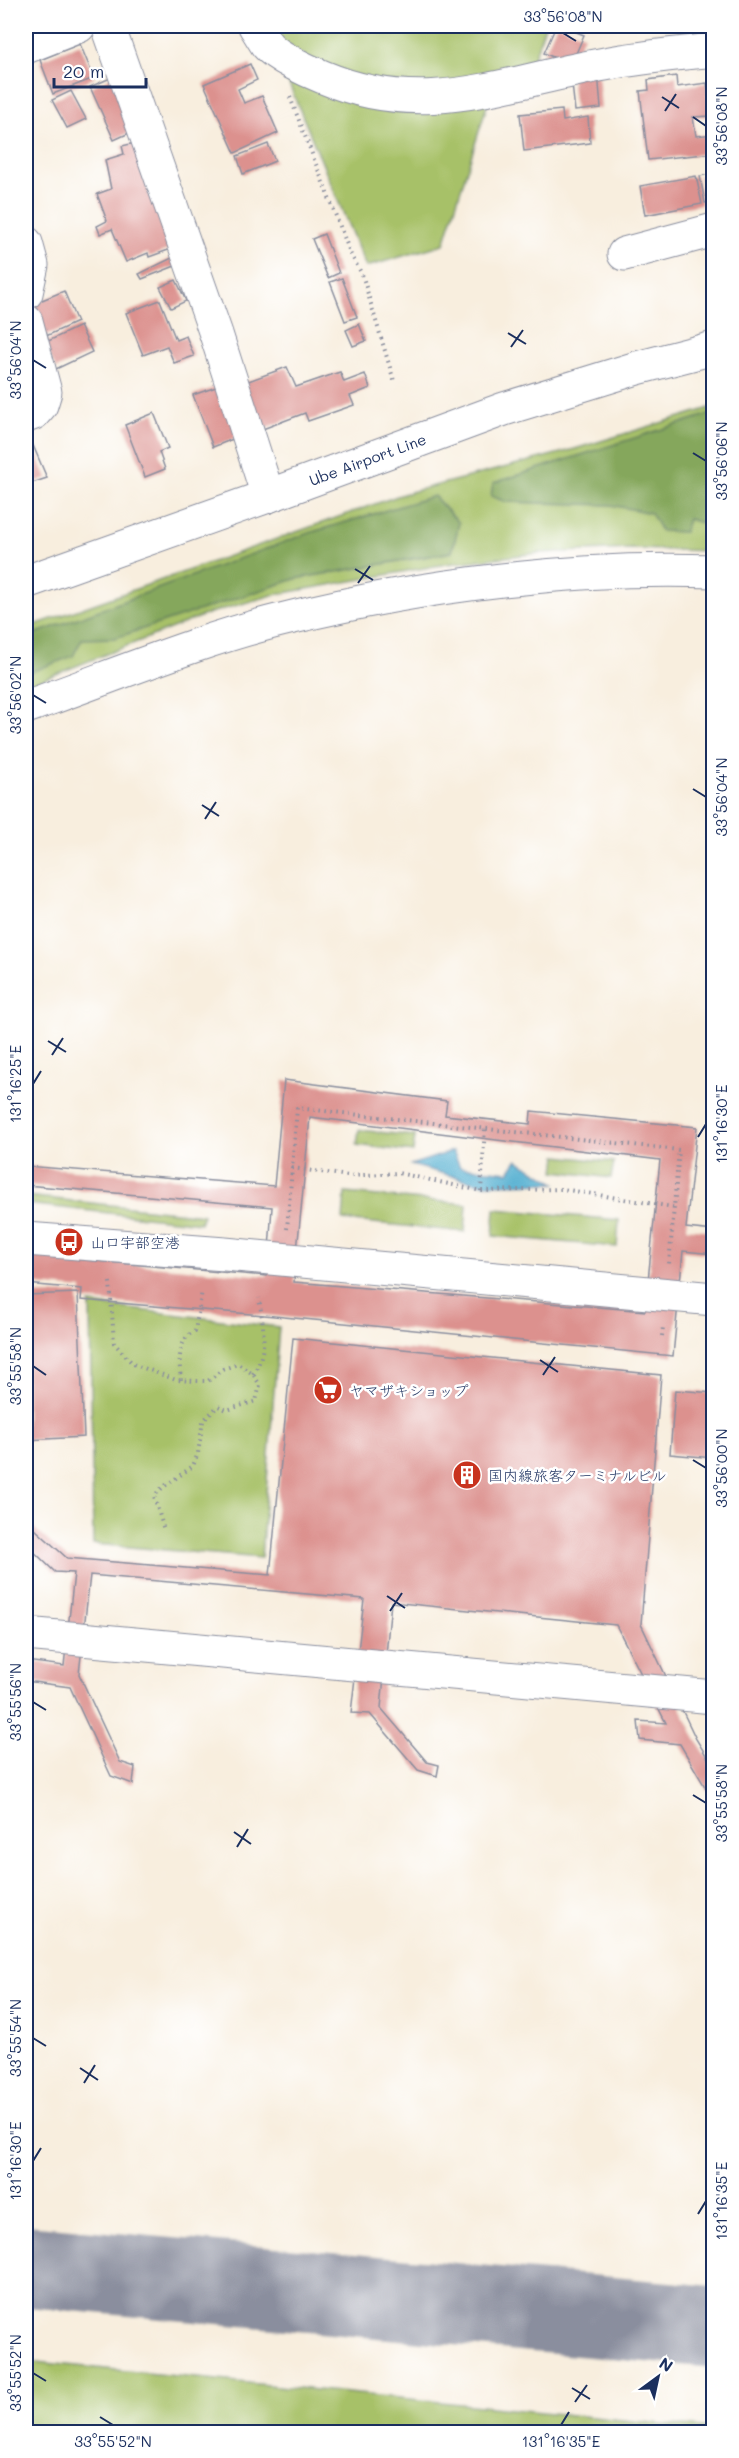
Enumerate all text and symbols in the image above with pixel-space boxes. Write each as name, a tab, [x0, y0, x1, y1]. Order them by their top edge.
text: 33°56'08"N	[523, 6, 603, 26]
scale bar	[54, 51, 146, 89]
text: 20 m	[63, 59, 104, 83]
text: 33°56'08"N	[711, 86, 731, 166]
text: 33°56'04"N	[5, 321, 25, 399]
text: 33°56'06"N	[711, 421, 731, 501]
street label: Ube Airport Line	[306, 429, 429, 490]
text: 33°56'02"N	[5, 656, 25, 734]
text: 33°56'04"N	[711, 758, 731, 836]
text: 131°16'25"E	[5, 1045, 25, 1123]
text: 131°16'30"E	[711, 1084, 731, 1164]
bus stop icon: 山口宇部空港	[53, 1226, 85, 1258]
place label: 山口宇部空港	[90, 1232, 180, 1252]
text: 33°55'58"N	[5, 1327, 25, 1405]
supermarket icon: ヤマザキショップ	[312, 1374, 344, 1406]
place label: ヤマザキショップ	[349, 1380, 468, 1400]
text: 33°56'00"N	[711, 1428, 731, 1508]
building icon: 国内線旅客ターミナルビル	[451, 1459, 483, 1491]
place label: 国内線旅客ターミナルビル	[488, 1465, 667, 1485]
text: 33°55'56"N	[5, 1663, 25, 1741]
text: 33°55'58"N	[711, 1764, 731, 1842]
text: 33°55'54"N	[5, 1999, 25, 2077]
text: 131°16'30"E	[5, 2121, 25, 2201]
text: 131°16'35"E	[711, 2161, 731, 2240]
text: 33°55'52"N	[5, 2334, 25, 2412]
north arrow	[628, 2347, 688, 2407]
text: N	[656, 2352, 677, 2376]
text: 33°55'52"N	[74, 2431, 152, 2451]
text: 131°16'35"E	[522, 2431, 601, 2451]

